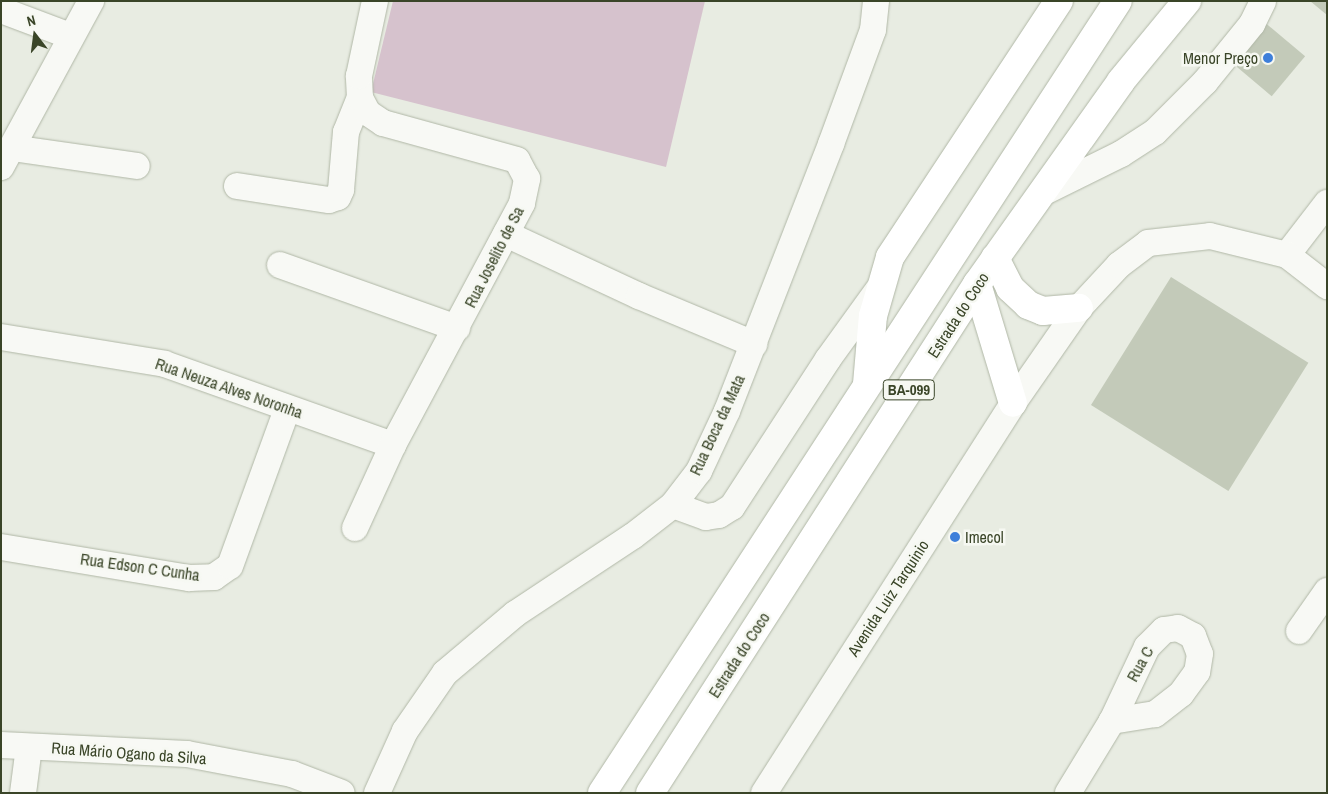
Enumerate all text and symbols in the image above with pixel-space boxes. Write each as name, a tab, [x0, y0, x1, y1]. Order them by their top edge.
north arrow	[10, 10, 60, 60]
text: N	[25, 11, 37, 30]
place label: Menor Preço	[1183, 48, 1258, 68]
marker: Menor Preço	[1262, 52, 1274, 64]
street label: Rua Joselito de Sa	[460, 203, 528, 311]
street label: Estrada do Coco	[923, 269, 993, 361]
street label: Rua Neuza Alves Noronha	[152, 354, 306, 422]
street label: Rua Boca da Mata	[685, 372, 749, 478]
road number: BA-099	[883, 378, 935, 402]
place label: Imecol	[965, 527, 1004, 547]
marker: Imecol	[949, 531, 961, 543]
street label: Avenida Luiz Tarquinio	[843, 536, 933, 660]
street label: Rua Edson C Cunha	[79, 549, 201, 585]
street label: Estrada do Coco	[704, 609, 774, 701]
street label: Rua C	[1123, 643, 1157, 685]
street label: Rua Mário Ogano da Silva	[51, 738, 207, 768]

